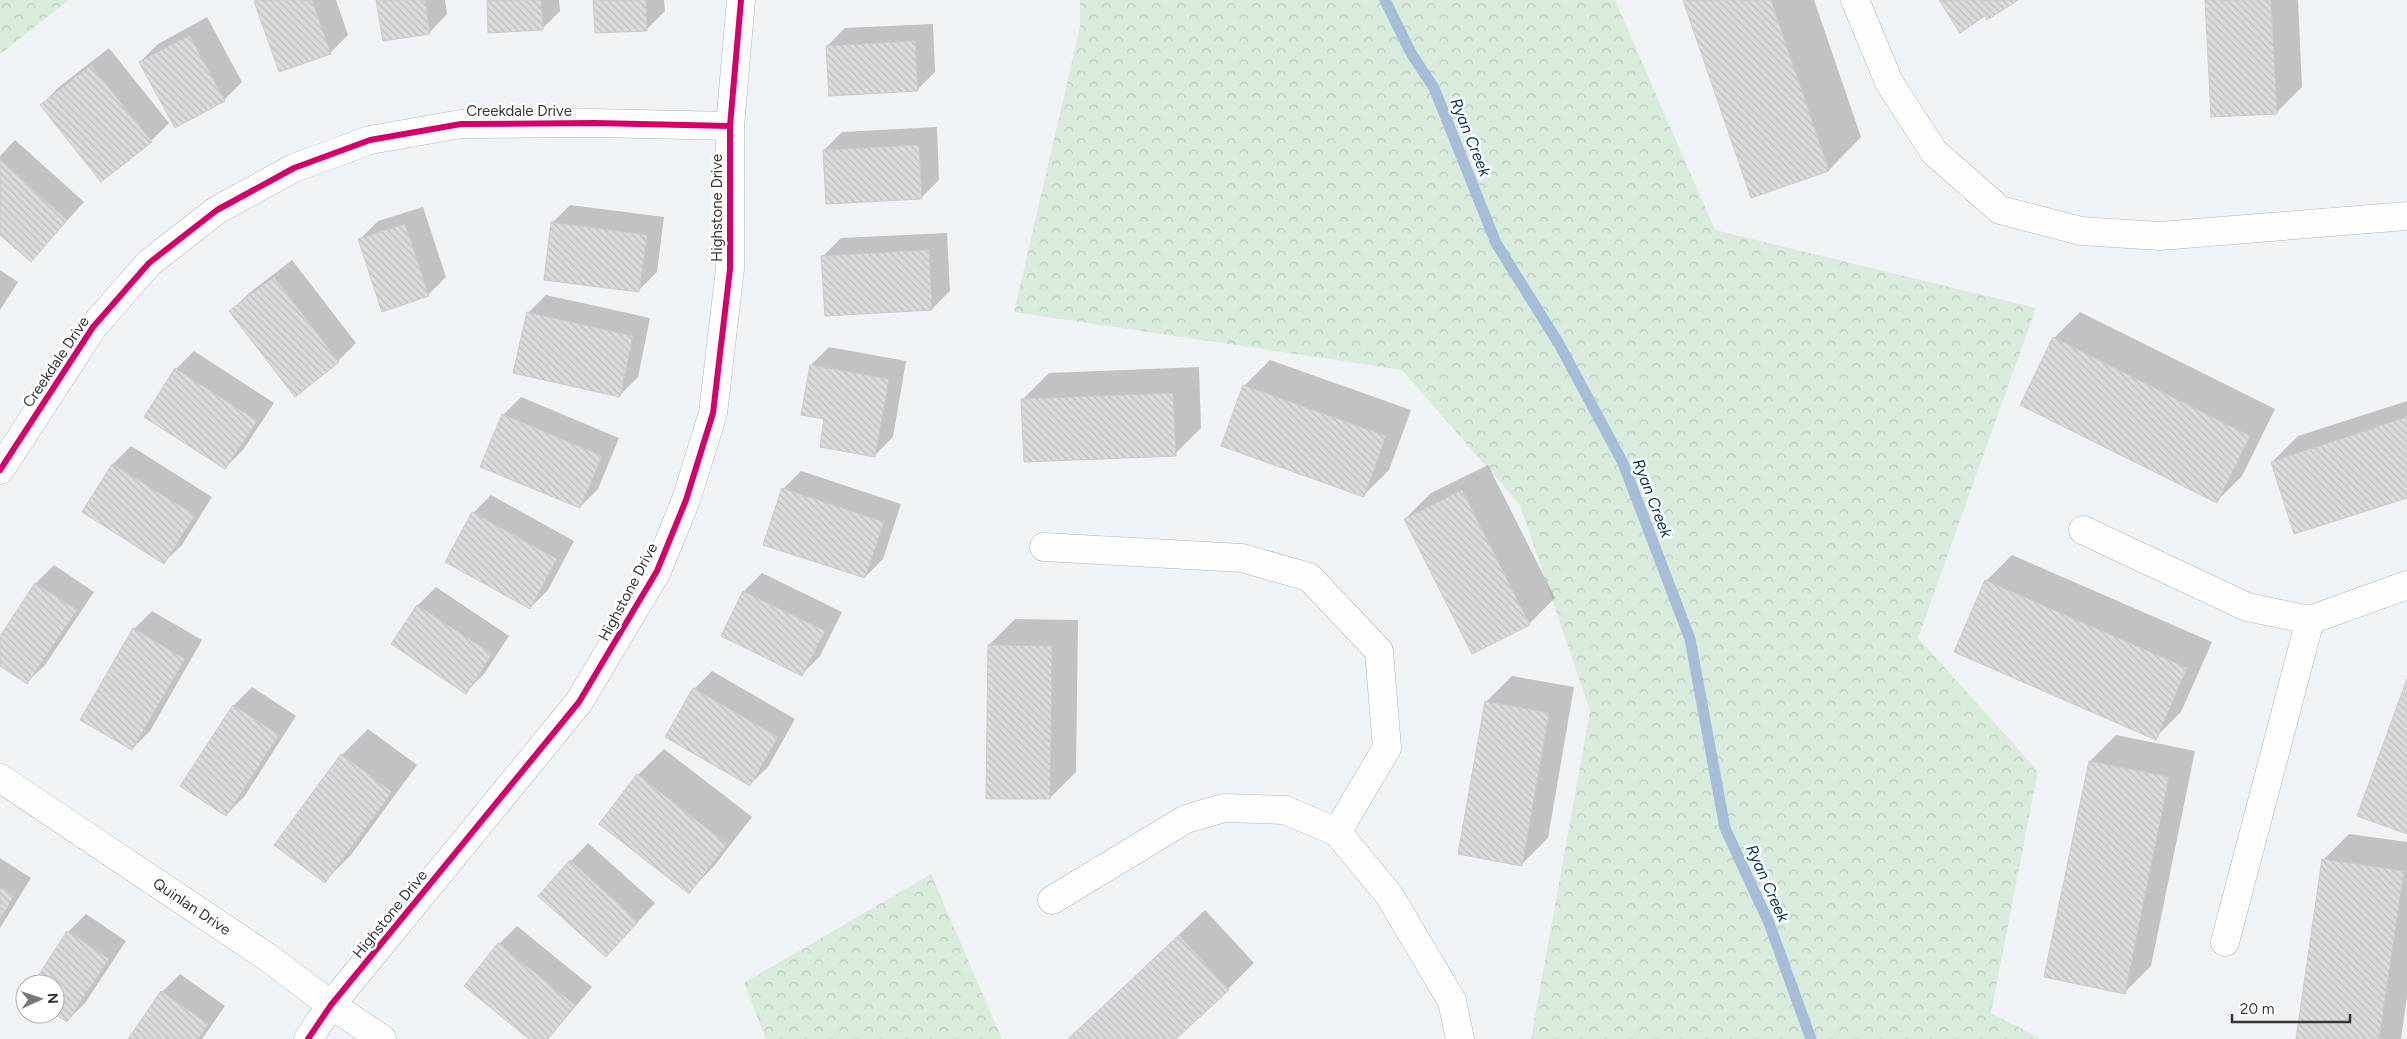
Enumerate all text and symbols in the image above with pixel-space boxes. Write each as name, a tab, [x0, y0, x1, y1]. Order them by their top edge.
water label: Ryan Creek	[1446, 95, 1495, 180]
street label: Creekdale Drive	[466, 102, 572, 120]
street label: Highstone Drive	[708, 154, 726, 262]
street label: Creekdale Drive	[19, 313, 93, 411]
water label: Ryan Creek	[1629, 456, 1677, 541]
street label: Highstone Drive	[595, 540, 661, 644]
water label: Ryan Creek	[1742, 842, 1794, 926]
street label: Highstone Drive	[349, 866, 431, 962]
street label: Quinlan Drive	[150, 874, 234, 939]
north arrow	[15, 974, 65, 1024]
text: N	[44, 992, 61, 1004]
scale bar	[2232, 992, 2350, 1024]
text: 20 m	[2240, 1000, 2274, 1018]

